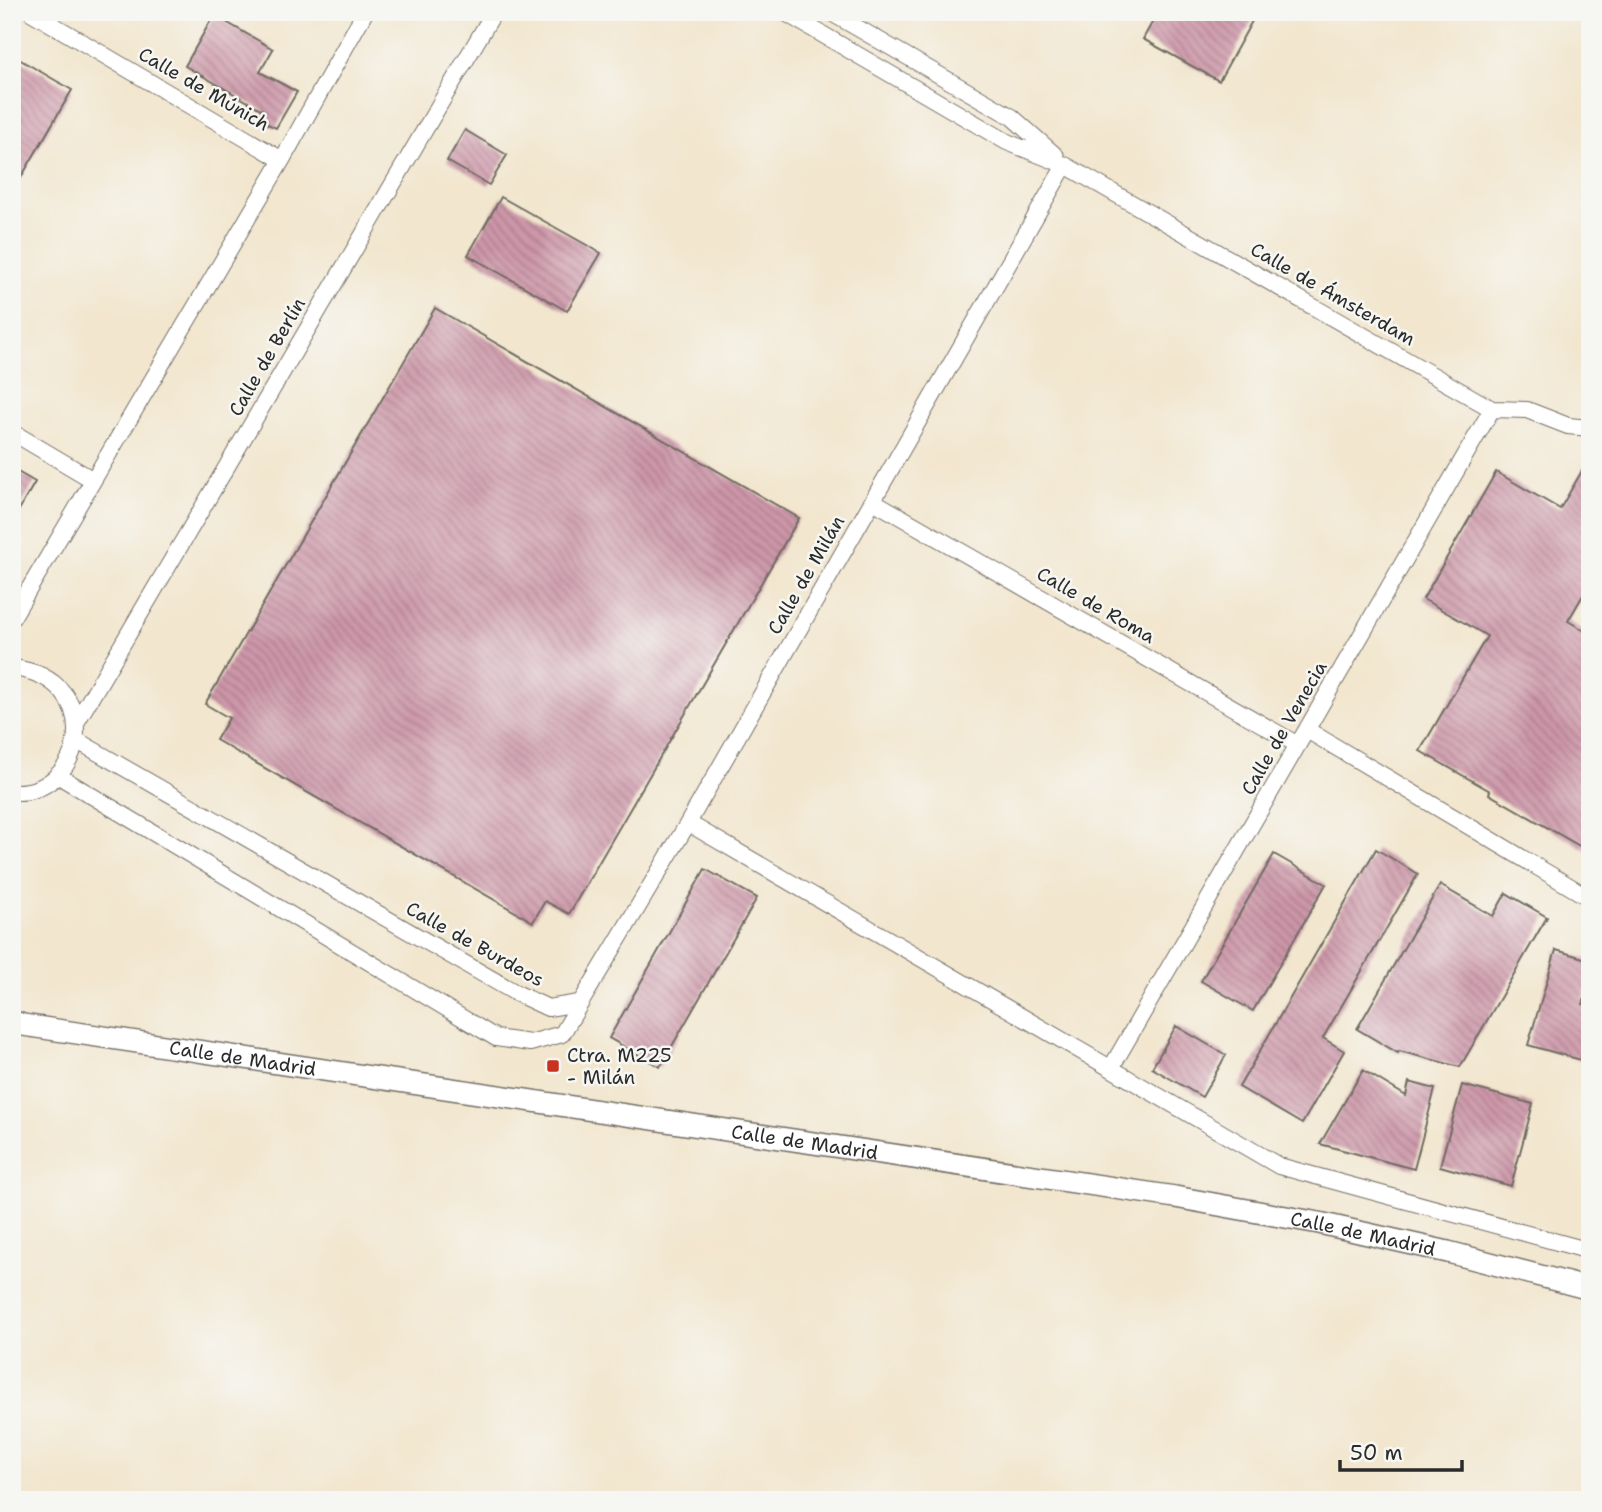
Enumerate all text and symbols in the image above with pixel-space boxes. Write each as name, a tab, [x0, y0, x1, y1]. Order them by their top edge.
street label: Calle de Múnich	[134, 41, 274, 137]
street label: Calle de Ámsterdam	[1246, 236, 1420, 351]
street label: Calle de Berlín	[223, 293, 311, 421]
street label: Calle de Milán	[762, 511, 850, 639]
street label: Calle de Roma	[1032, 561, 1160, 649]
street label: Calle de Venecia	[1235, 656, 1333, 800]
street label: Calle de Burdeos	[402, 896, 548, 992]
street label: Calle de Madrid	[168, 1035, 318, 1081]
place label: Ctra. M225 - Milán	[567, 1043, 672, 1090]
marker: Ctra. M225 - Milán	[545, 1058, 561, 1074]
street label: Calle de Madrid	[730, 1118, 880, 1165]
street label: Calle de Madrid	[1288, 1206, 1438, 1261]
scale bar	[1340, 1428, 1462, 1472]
text: 50 m	[1350, 1439, 1403, 1467]

